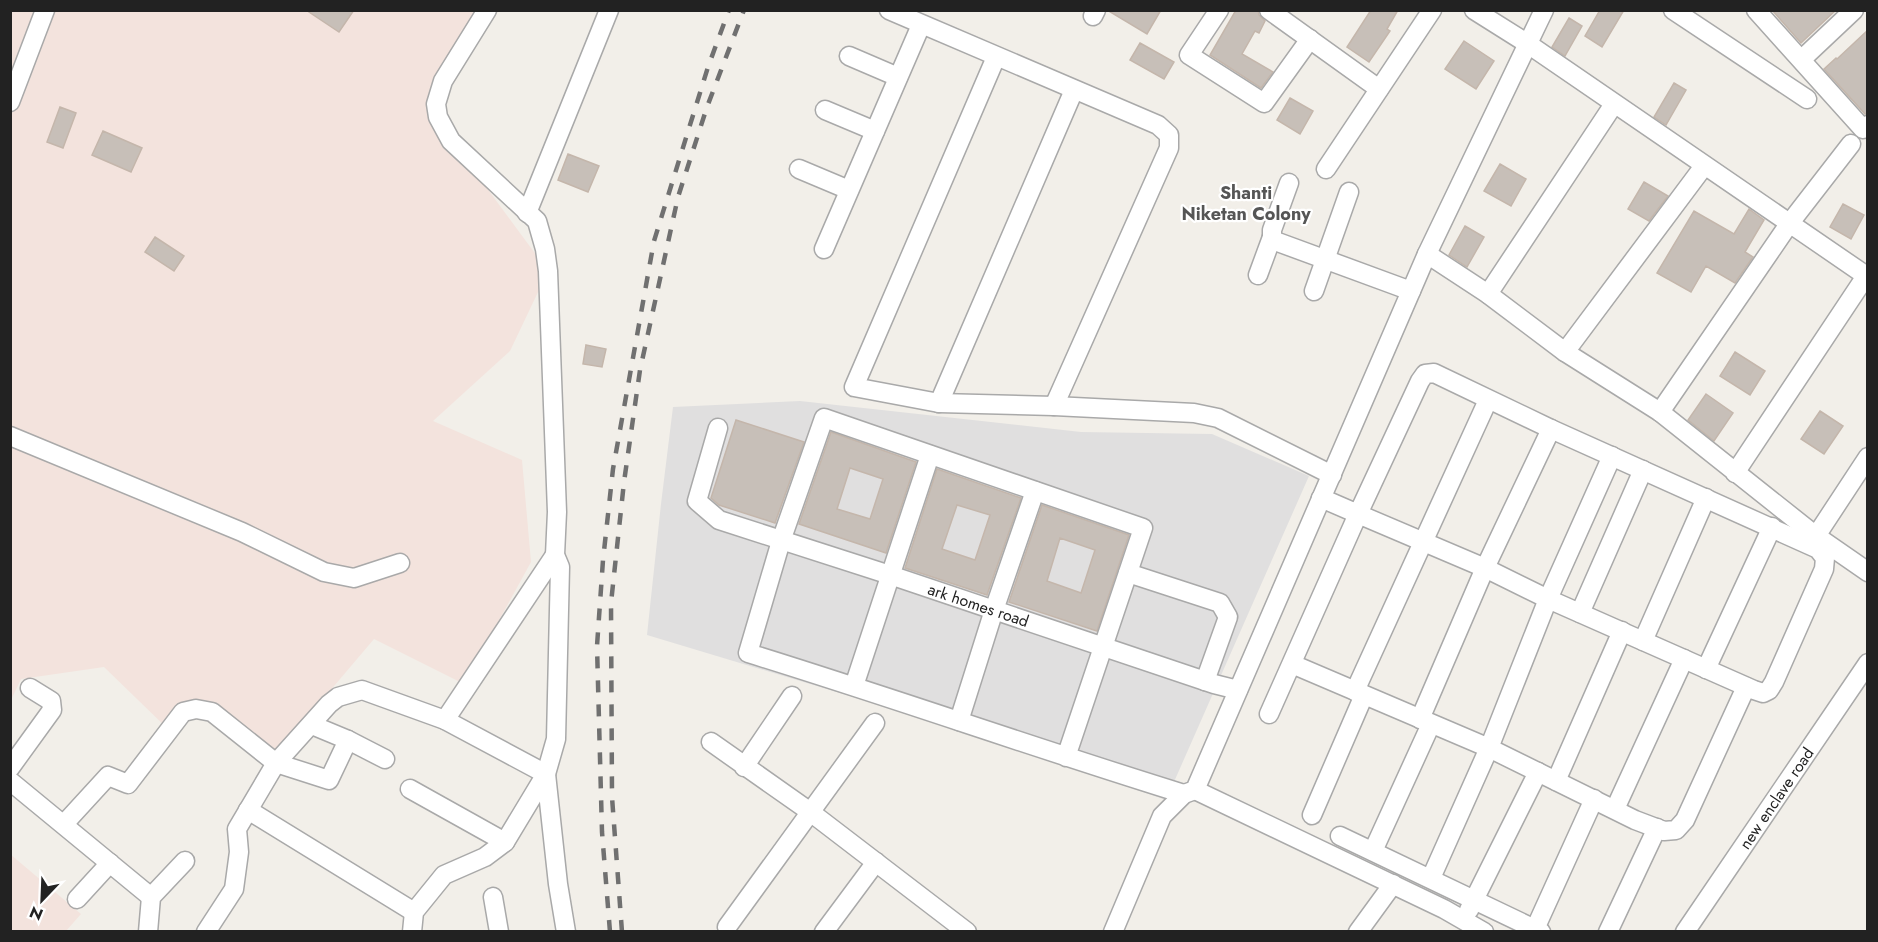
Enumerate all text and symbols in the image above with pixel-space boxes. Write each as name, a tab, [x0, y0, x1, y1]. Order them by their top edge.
district label: Shanti Niketan Colony	[1181, 180, 1311, 227]
street label: ark homes road	[925, 577, 1032, 632]
street label: new enclave road	[1733, 743, 1819, 853]
north arrow	[12, 870, 72, 930]
text: N	[26, 900, 47, 926]

